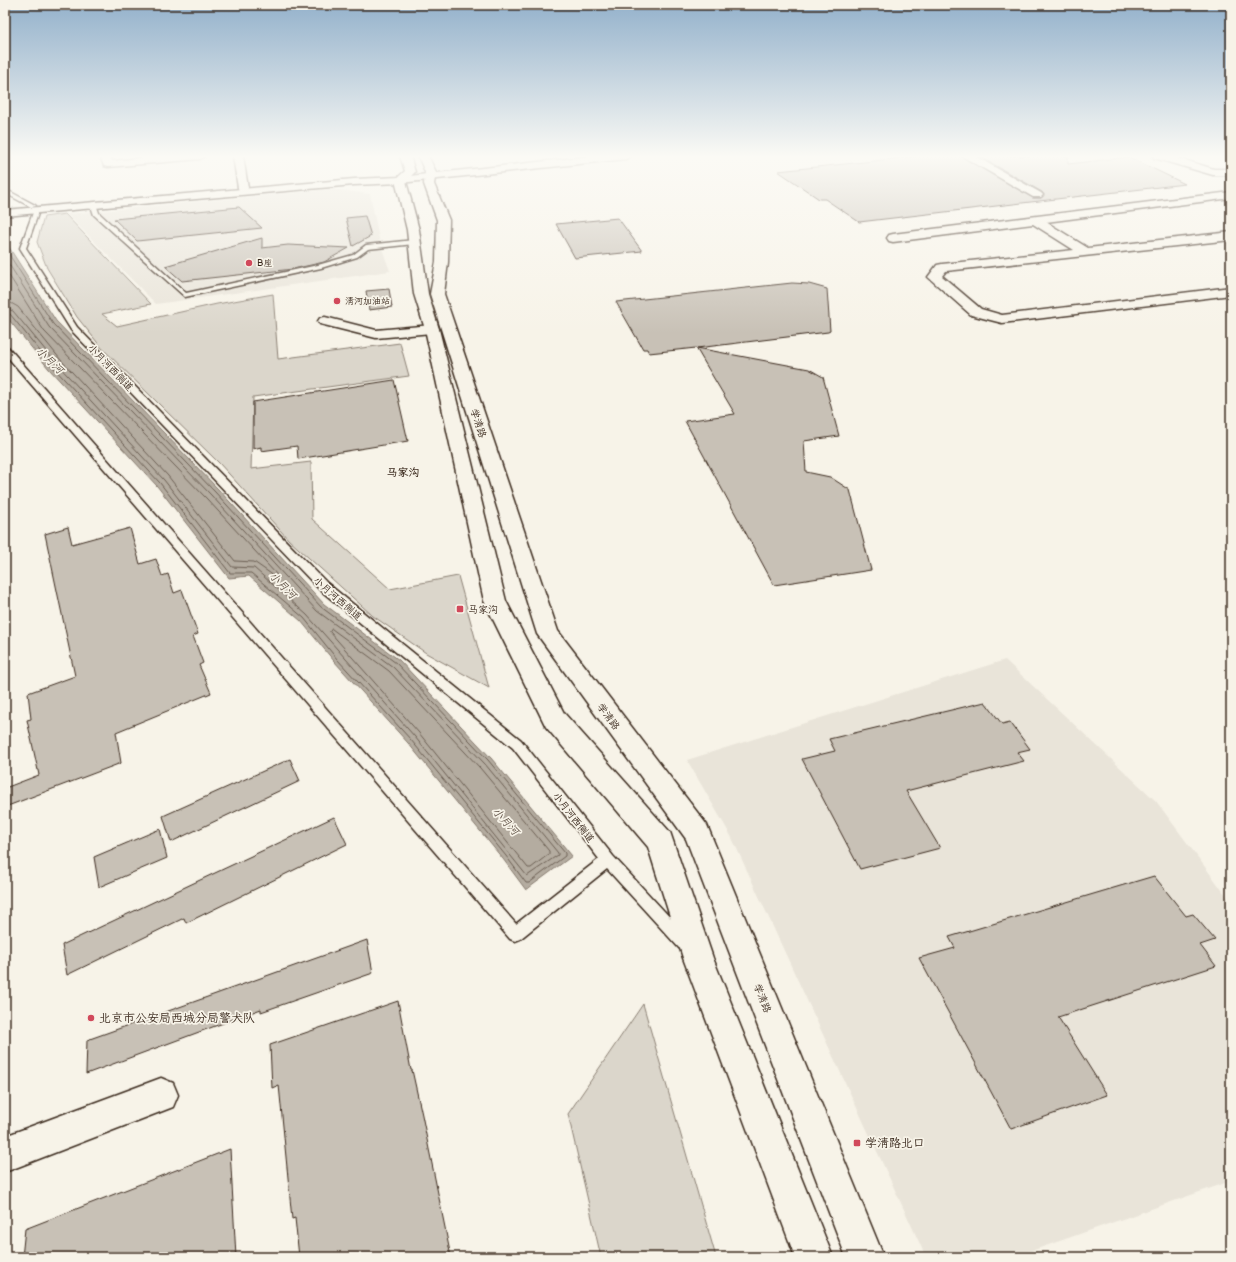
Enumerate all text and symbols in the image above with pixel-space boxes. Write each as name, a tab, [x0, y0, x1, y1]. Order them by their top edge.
marker: B座	[244, 258, 254, 268]
place label: B座	[257, 258, 272, 269]
marker: 清河加油站	[332, 296, 342, 306]
place label: 清河加油站	[345, 296, 390, 307]
street label: 小月河西侧道	[85, 342, 135, 393]
water label: 小月河	[33, 344, 67, 378]
street label: 学清路	[468, 407, 488, 439]
district label: 马家沟	[387, 466, 420, 479]
water label: 小月河	[266, 569, 300, 603]
street label: 小月河西侧道	[311, 575, 364, 623]
marker: 马家沟	[455, 604, 465, 614]
place label: 马家沟	[468, 604, 498, 616]
street label: 学清路	[594, 701, 622, 732]
street label: 小月河西侧道	[550, 790, 596, 845]
water label: 小月河	[490, 805, 523, 839]
street label: 学清路	[751, 982, 773, 1015]
place label: 北京市公安局西城分局警犬队	[99, 1011, 255, 1026]
marker: 北京市公安局西城分局警犬队	[86, 1013, 96, 1023]
place label: 学清路北口	[865, 1136, 925, 1151]
marker: 学清路北口	[852, 1138, 862, 1148]

